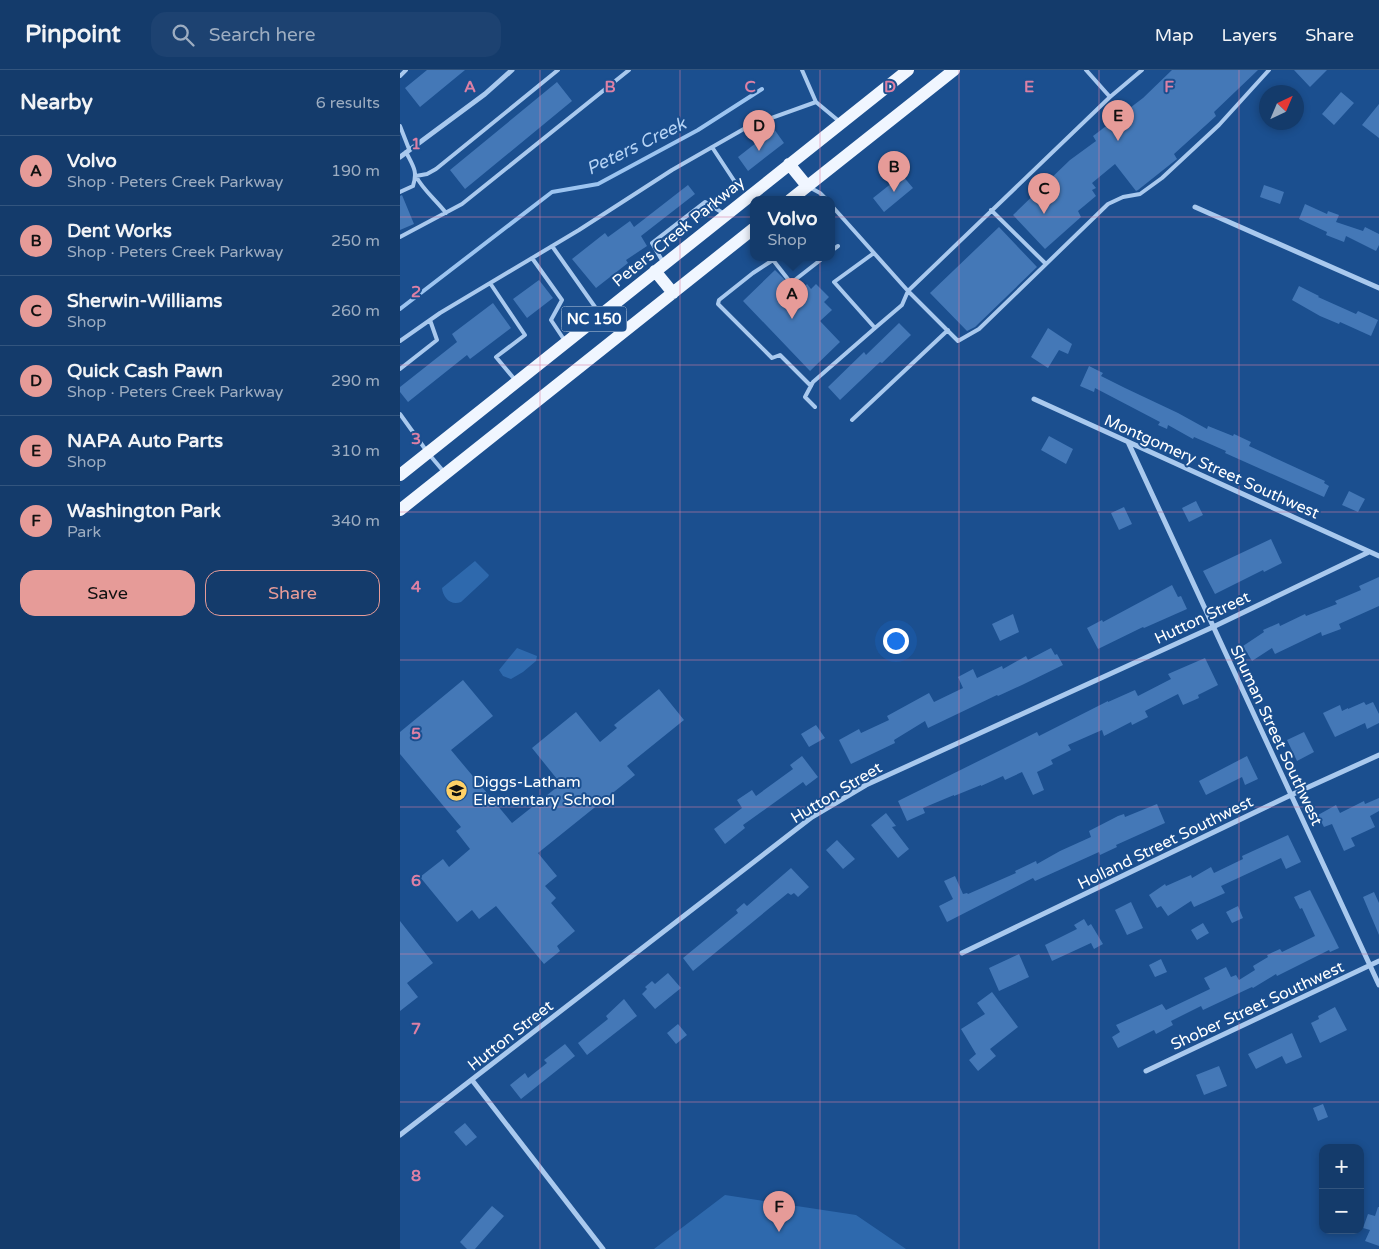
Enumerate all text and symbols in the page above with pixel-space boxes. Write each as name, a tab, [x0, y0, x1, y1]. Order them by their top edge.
search box	[151, 12, 501, 57]
text: Pinpoint	[25, 20, 121, 49]
icon: search	[169, 21, 197, 49]
text: Search here	[209, 24, 316, 46]
text: Map	[1155, 24, 1194, 46]
text: Layers	[1222, 24, 1277, 46]
text: Share	[1305, 24, 1354, 46]
text: A	[464, 77, 476, 97]
text: B	[604, 77, 616, 97]
text: C	[744, 77, 756, 97]
text: D	[884, 77, 896, 97]
text: E	[1024, 77, 1034, 97]
text: F	[1164, 77, 1174, 97]
north arrow	[1259, 85, 1304, 130]
text: Nearby	[20, 90, 93, 115]
text: 6 results	[316, 93, 380, 113]
pin: E	[1102, 100, 1134, 141]
pin: D	[743, 110, 775, 151]
water label: Peters Creek	[582, 112, 691, 180]
text: 1	[411, 134, 421, 154]
text: Volvo	[67, 150, 117, 172]
pin: B	[878, 151, 910, 192]
text: A	[30, 161, 42, 181]
text: 190 m	[331, 161, 380, 181]
text: Shop · Peters Creek Parkway	[67, 172, 283, 192]
street label: Peters Creek Parkway	[608, 172, 749, 291]
pin: C	[1028, 173, 1060, 214]
popup	[750, 196, 835, 261]
text: Volvo	[768, 208, 817, 230]
text: Dent Works	[67, 220, 172, 242]
text: Shop	[768, 230, 807, 250]
text: B	[30, 231, 42, 251]
text: 250 m	[331, 231, 380, 251]
text: Shop · Peters Creek Parkway	[67, 242, 283, 262]
pin: A	[776, 278, 808, 319]
text: 2	[411, 282, 421, 302]
text: Sherwin-Williams	[67, 290, 222, 312]
text: C	[30, 301, 42, 321]
text: 260 m	[331, 301, 380, 321]
road number: NC 150	[562, 306, 626, 332]
text: Shop	[67, 312, 106, 332]
text: Quick Cash Pawn	[67, 360, 223, 382]
text: D	[30, 371, 42, 391]
text: 290 m	[331, 371, 380, 391]
text: Shop · Peters Creek Parkway	[67, 382, 283, 402]
street label: Montgomery Street Southwest	[1101, 410, 1322, 523]
text: 3	[411, 429, 421, 449]
text: NAPA Auto Parts	[67, 430, 223, 452]
text: E	[31, 441, 41, 461]
text: 310 m	[331, 441, 380, 461]
text: Shop	[67, 452, 106, 472]
text: Washington Park	[67, 500, 221, 522]
text: F	[31, 511, 41, 531]
text: 340 m	[331, 511, 380, 531]
text: Park	[67, 522, 101, 542]
button: Save	[20, 570, 195, 616]
button: Share	[205, 570, 380, 616]
text: 4	[411, 577, 421, 597]
street label: Hutton Street	[1151, 587, 1253, 649]
your location	[883, 628, 909, 654]
street label: Shuman Street Southwest	[1225, 642, 1327, 829]
text: 5	[411, 724, 421, 744]
street label: Hutton Street	[787, 758, 886, 828]
place label: Diggs-Latham Elementary School	[473, 772, 615, 810]
school or university icon: Diggs-Latham Elementary School	[445, 778, 469, 802]
street label: Holland Street Southwest	[1074, 792, 1256, 894]
text: 6	[411, 871, 421, 891]
street label: Shober Street Southwest	[1168, 957, 1347, 1055]
street label: Hutton Street	[464, 996, 557, 1075]
text: 7	[411, 1019, 421, 1039]
map controls	[1319, 1144, 1364, 1234]
button: +	[1319, 1144, 1364, 1189]
text: 8	[411, 1166, 421, 1186]
button: −	[1319, 1189, 1364, 1234]
pin: F	[763, 1191, 795, 1232]

